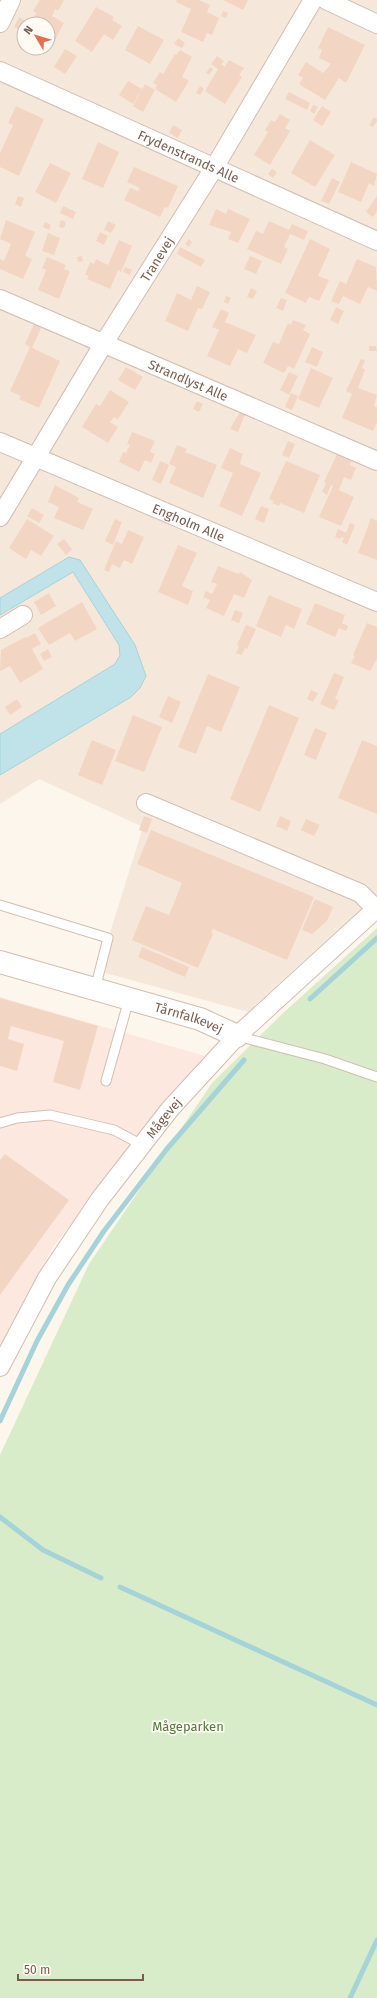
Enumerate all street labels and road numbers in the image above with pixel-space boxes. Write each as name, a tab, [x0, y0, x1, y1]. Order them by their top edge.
street label: Frydenstrands Alle	[136, 127, 241, 186]
street label: Tranevej	[138, 234, 177, 284]
street label: Strandlyst Alle	[146, 357, 230, 404]
street label: Engholm Alle	[150, 501, 227, 544]
street label: Tårnfalkevej	[153, 999, 225, 1037]
street label: Mågevej	[143, 1095, 185, 1141]

